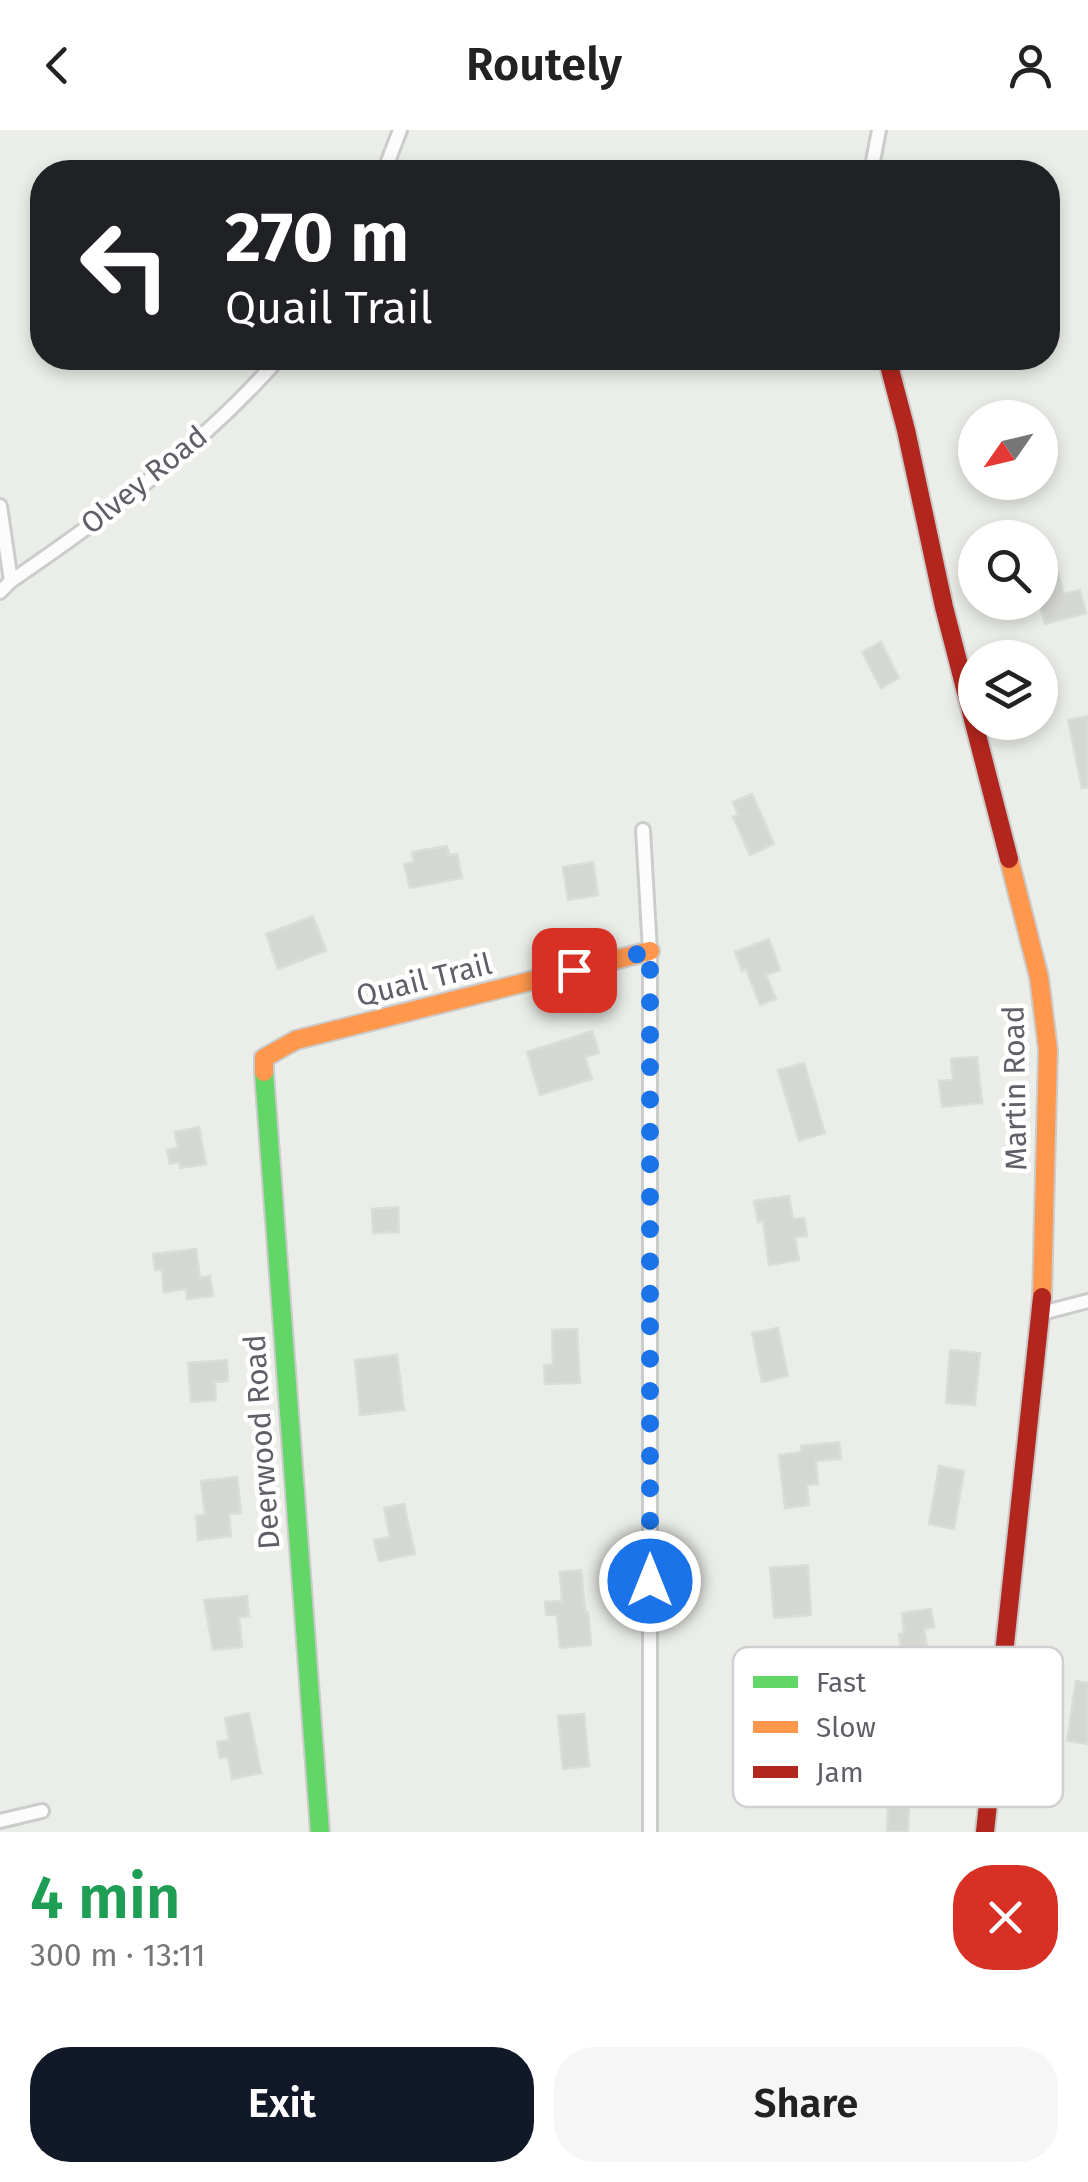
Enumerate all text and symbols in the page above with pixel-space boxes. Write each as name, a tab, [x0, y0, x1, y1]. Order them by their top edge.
icon: back	[30, 38, 85, 93]
text: Routely	[466, 38, 622, 92]
icon: person	[1003, 38, 1058, 93]
text: 270 m	[225, 196, 409, 280]
icon: left	[60, 200, 190, 330]
text: Quail Trail	[225, 281, 433, 335]
north arrow	[958, 400, 1058, 500]
map controls	[958, 400, 1058, 740]
street label: Olvey Road	[74, 418, 214, 542]
button: search	[958, 520, 1058, 620]
button: layers	[958, 640, 1058, 740]
pin	[532, 928, 617, 1013]
icon: arrive	[547, 943, 602, 998]
street label: Quail Trail	[352, 946, 496, 1014]
street label: Martin Road	[996, 1005, 1034, 1171]
street label: Deerwood Road	[237, 1333, 287, 1551]
position arrow	[598, 1529, 702, 1633]
legend	[733, 1647, 1063, 1807]
text: Fast	[816, 1666, 867, 1699]
text: Slow	[816, 1711, 876, 1744]
text: Jam	[816, 1756, 864, 1789]
text: 4 min	[30, 1862, 181, 1934]
button: close	[953, 1865, 1058, 1970]
text: 300 m · 13:11	[30, 1936, 206, 1974]
button: Exit	[30, 2047, 534, 2162]
button: Share	[554, 2047, 1058, 2162]

